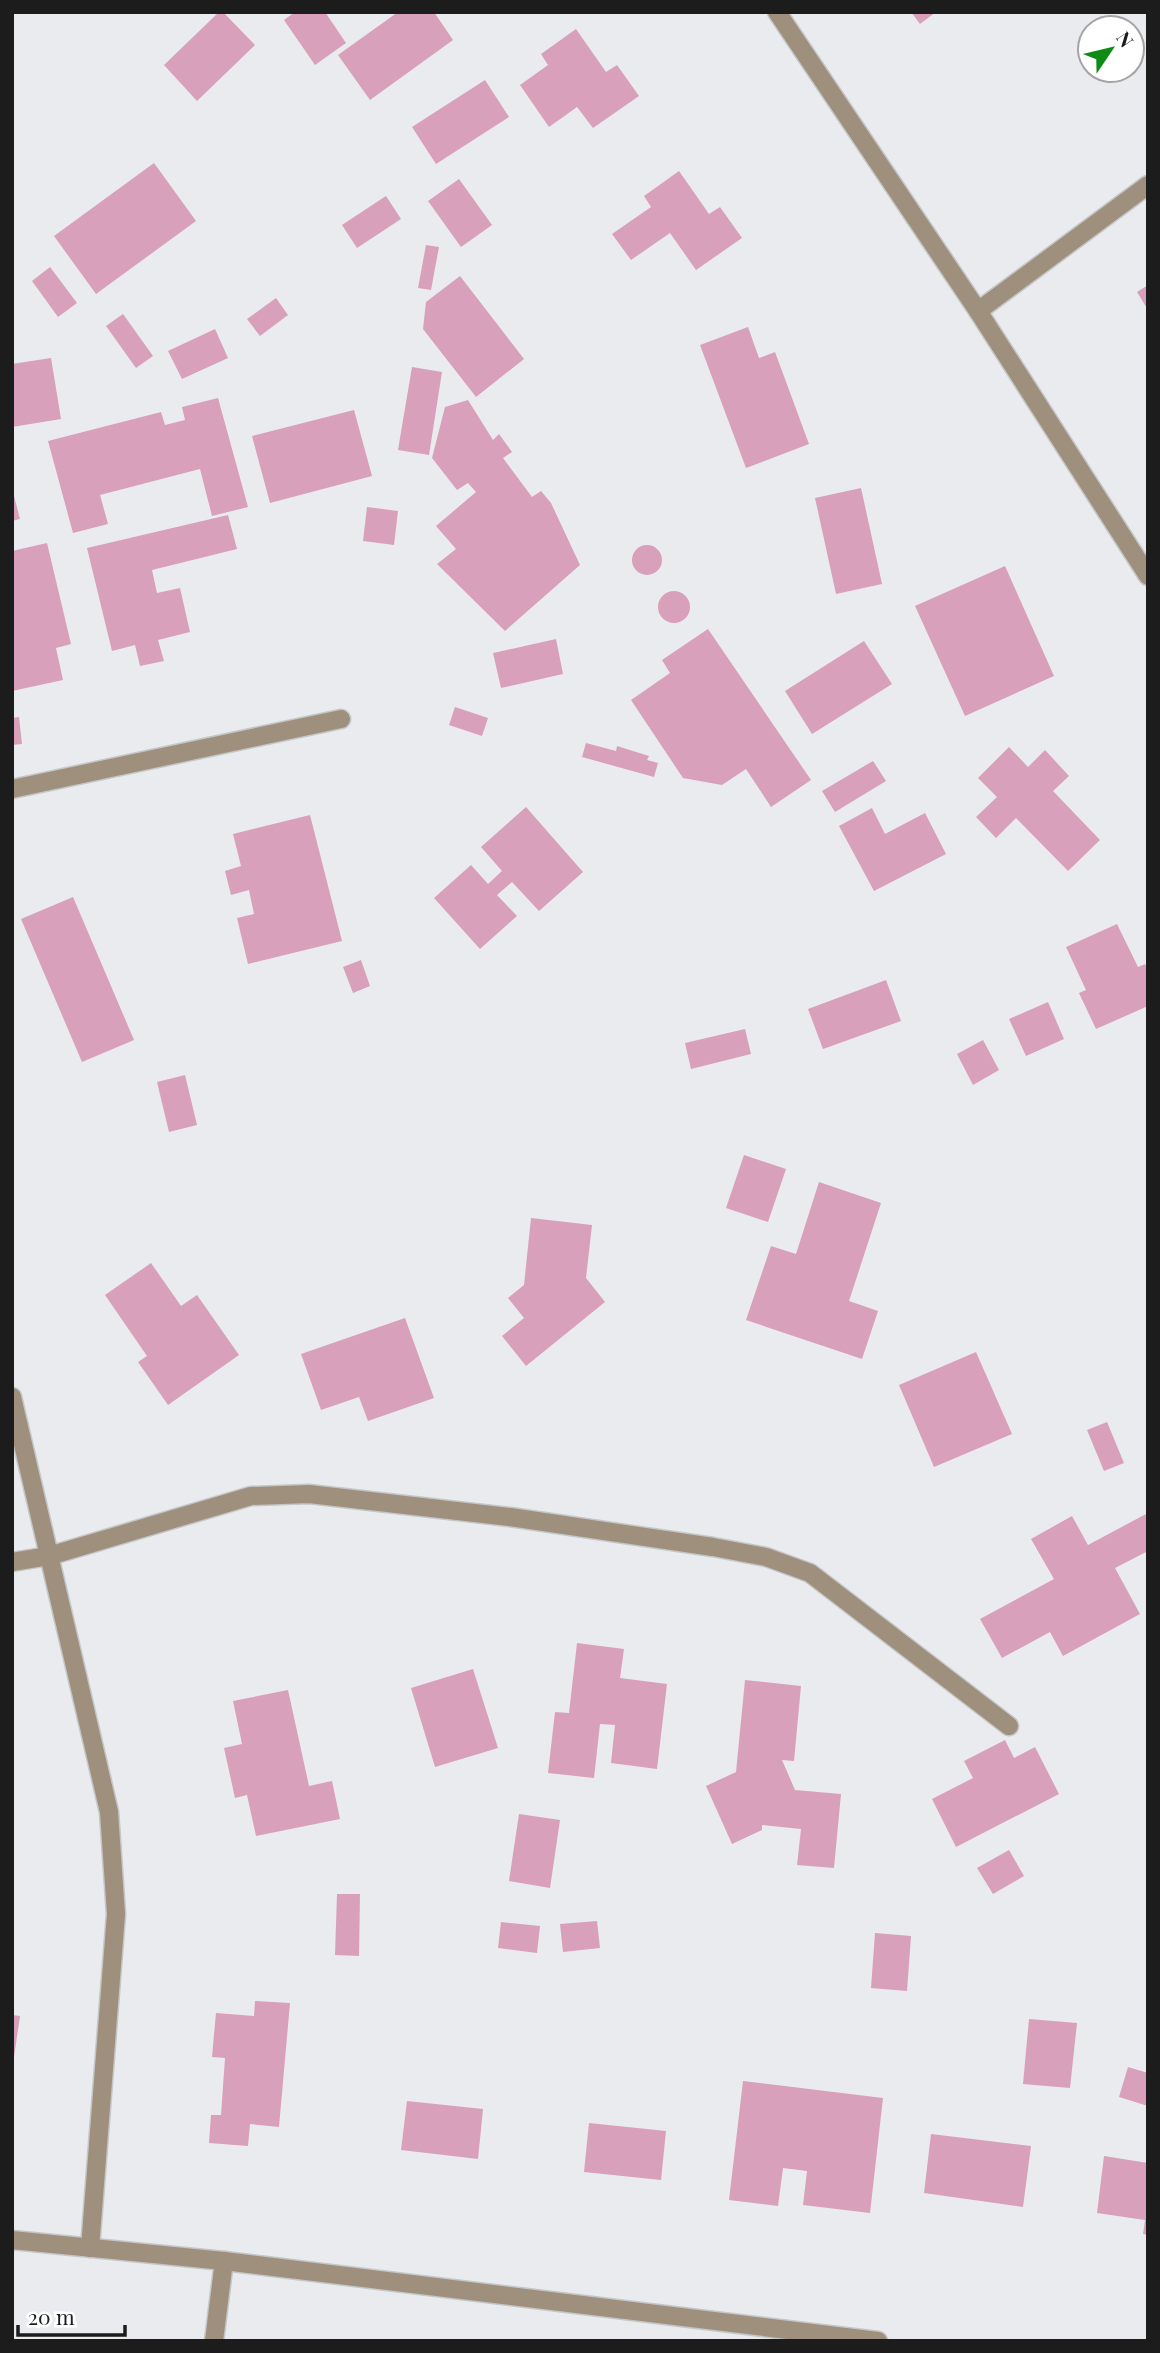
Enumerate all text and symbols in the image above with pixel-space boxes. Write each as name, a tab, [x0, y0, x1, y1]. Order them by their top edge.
north arrow	[1076, 14, 1146, 84]
text: N	[1111, 26, 1140, 52]
scale bar	[18, 2294, 124, 2338]
text: 20 m	[28, 2302, 75, 2330]

